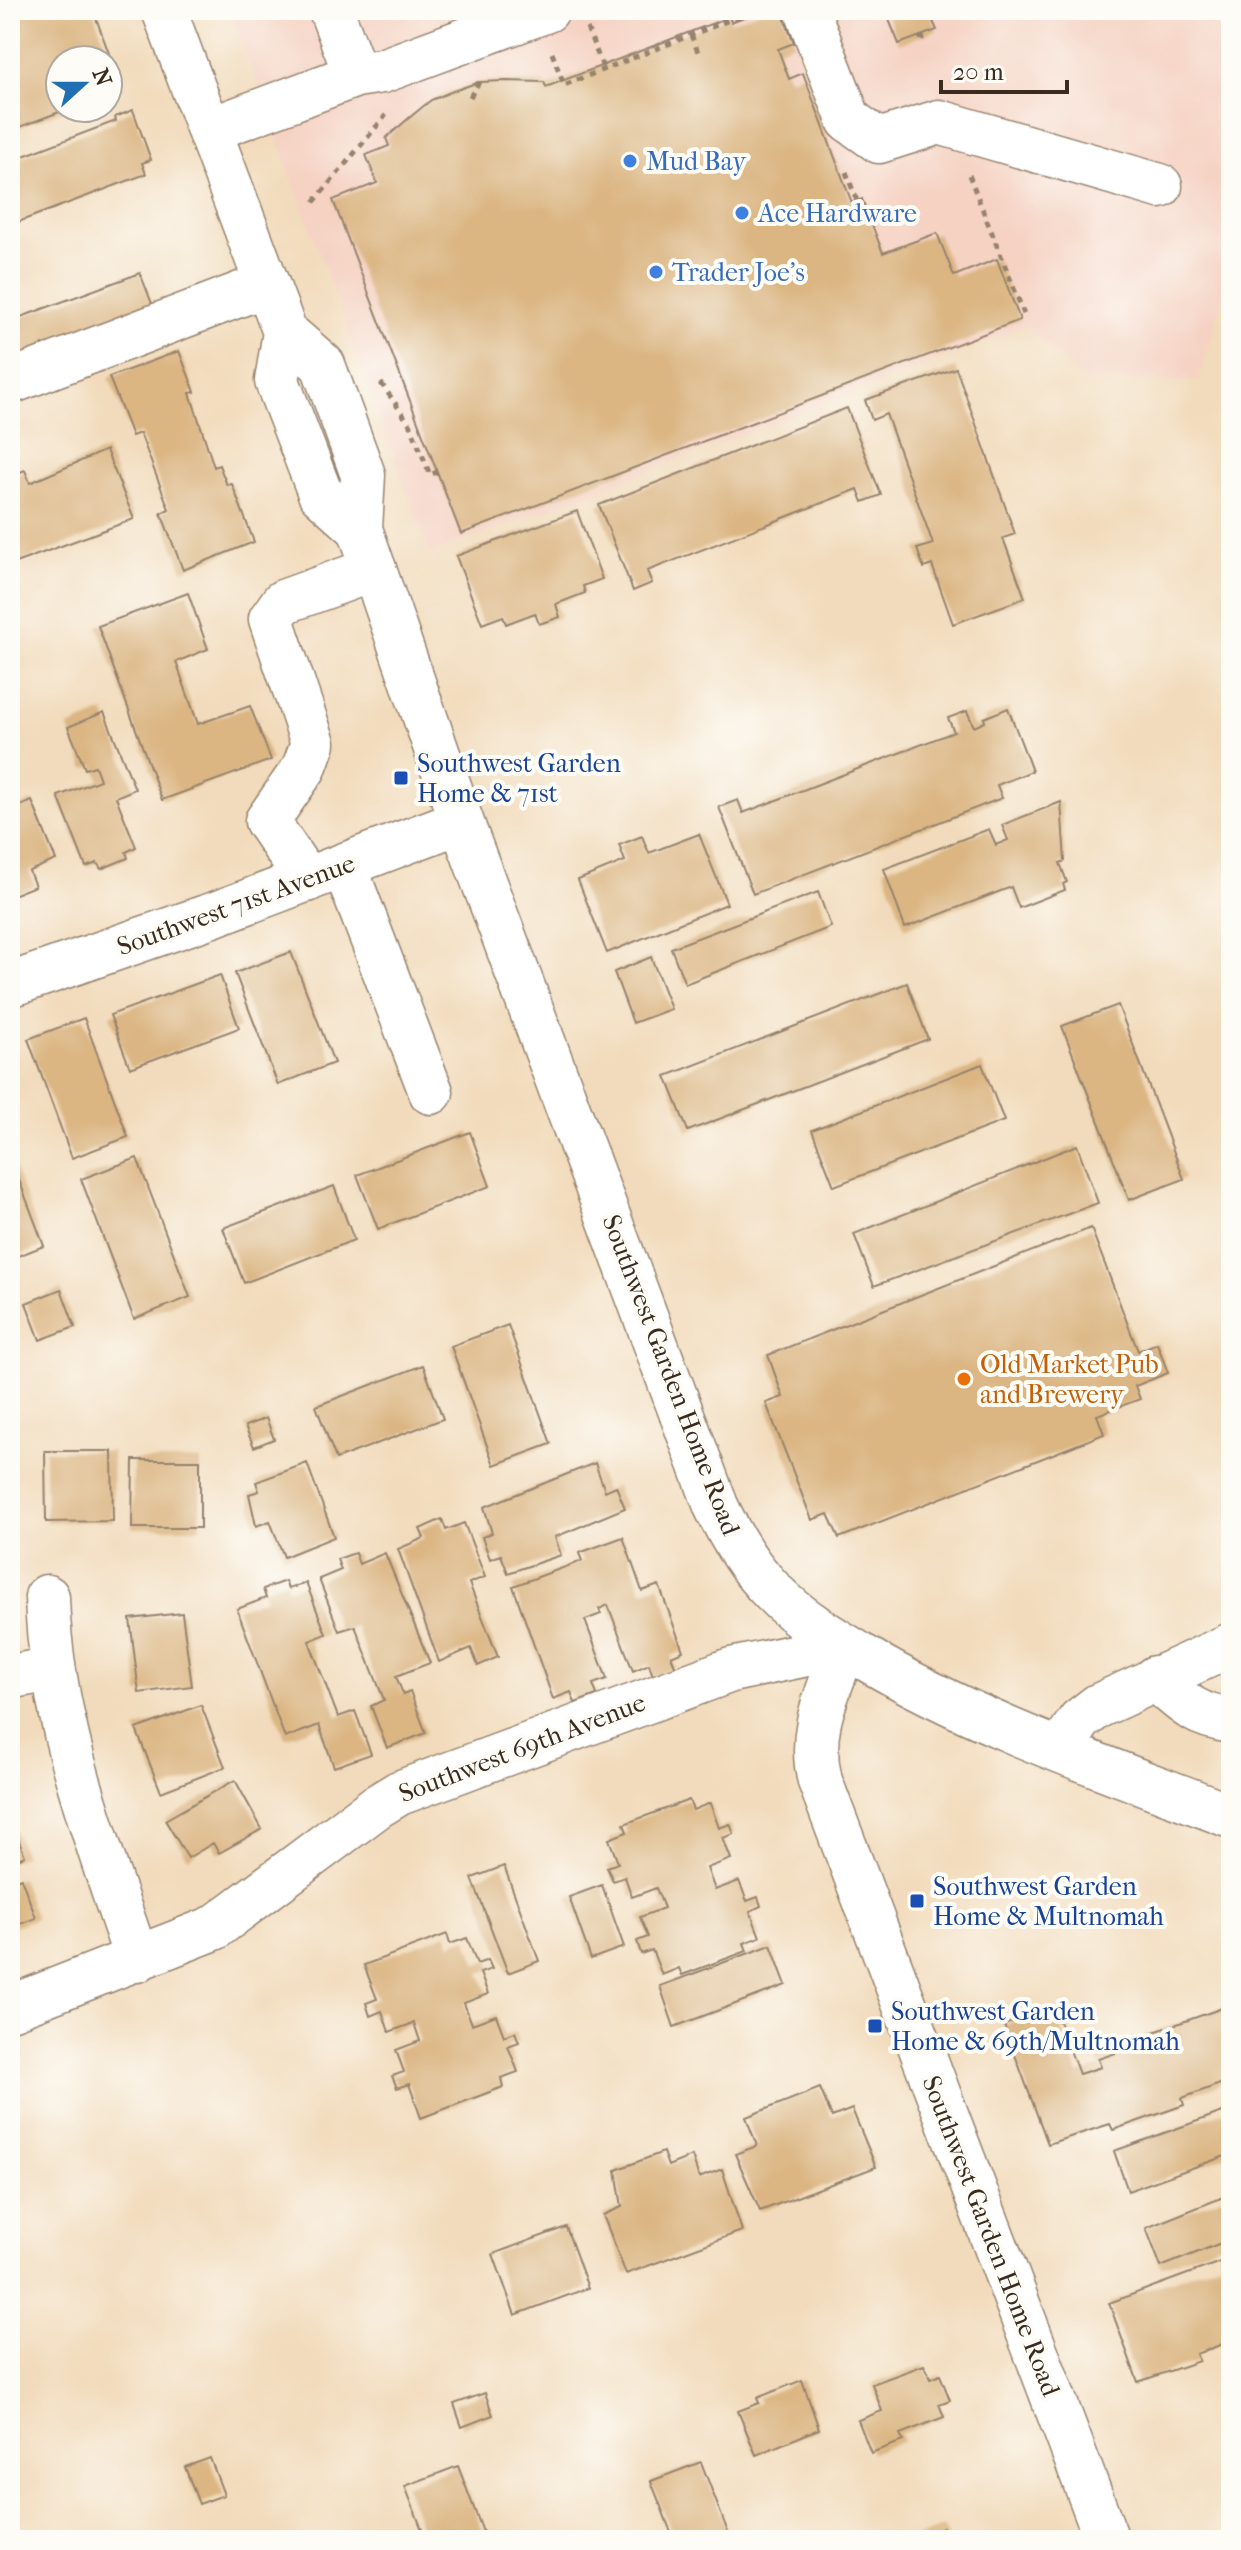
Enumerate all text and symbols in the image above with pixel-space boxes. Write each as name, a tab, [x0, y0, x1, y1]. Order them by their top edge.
north arrow	[44, 44, 124, 124]
scale bar	[941, 44, 1067, 94]
text: 20 m	[953, 58, 1004, 86]
text: N	[87, 65, 117, 90]
place label: Mud Bay	[646, 146, 747, 177]
marker: Mud Bay	[621, 152, 639, 170]
place label: Ace Hardware	[757, 198, 917, 229]
marker: Ace Hardware	[733, 204, 751, 222]
place label: Trader Joe's	[672, 257, 805, 288]
marker: Trader Joe's	[647, 263, 665, 281]
place label: Southwest Garden Home & 71st	[417, 748, 621, 809]
marker: Southwest Garden Home & 71st	[392, 769, 410, 787]
street label: Southwest 71st Avenue	[113, 848, 359, 962]
street label: Southwest Garden Home Road	[596, 1211, 747, 1540]
place label: Old Market Pub and Brewery	[980, 1349, 1159, 1410]
marker: Old Market Pub and Brewery	[955, 1370, 973, 1388]
street label: Southwest 69th Avenue	[394, 1687, 650, 1809]
place label: Southwest Garden Home & Multnomah	[933, 1871, 1164, 1932]
marker: Southwest Garden Home & Multnomah	[908, 1892, 926, 1910]
place label: Southwest Garden Home & 69th/Multnomah	[891, 1996, 1180, 2057]
marker: Southwest Garden Home & 69th/Multnomah	[866, 2017, 884, 2035]
street label: Southwest Garden Home Road	[916, 2072, 1067, 2401]

